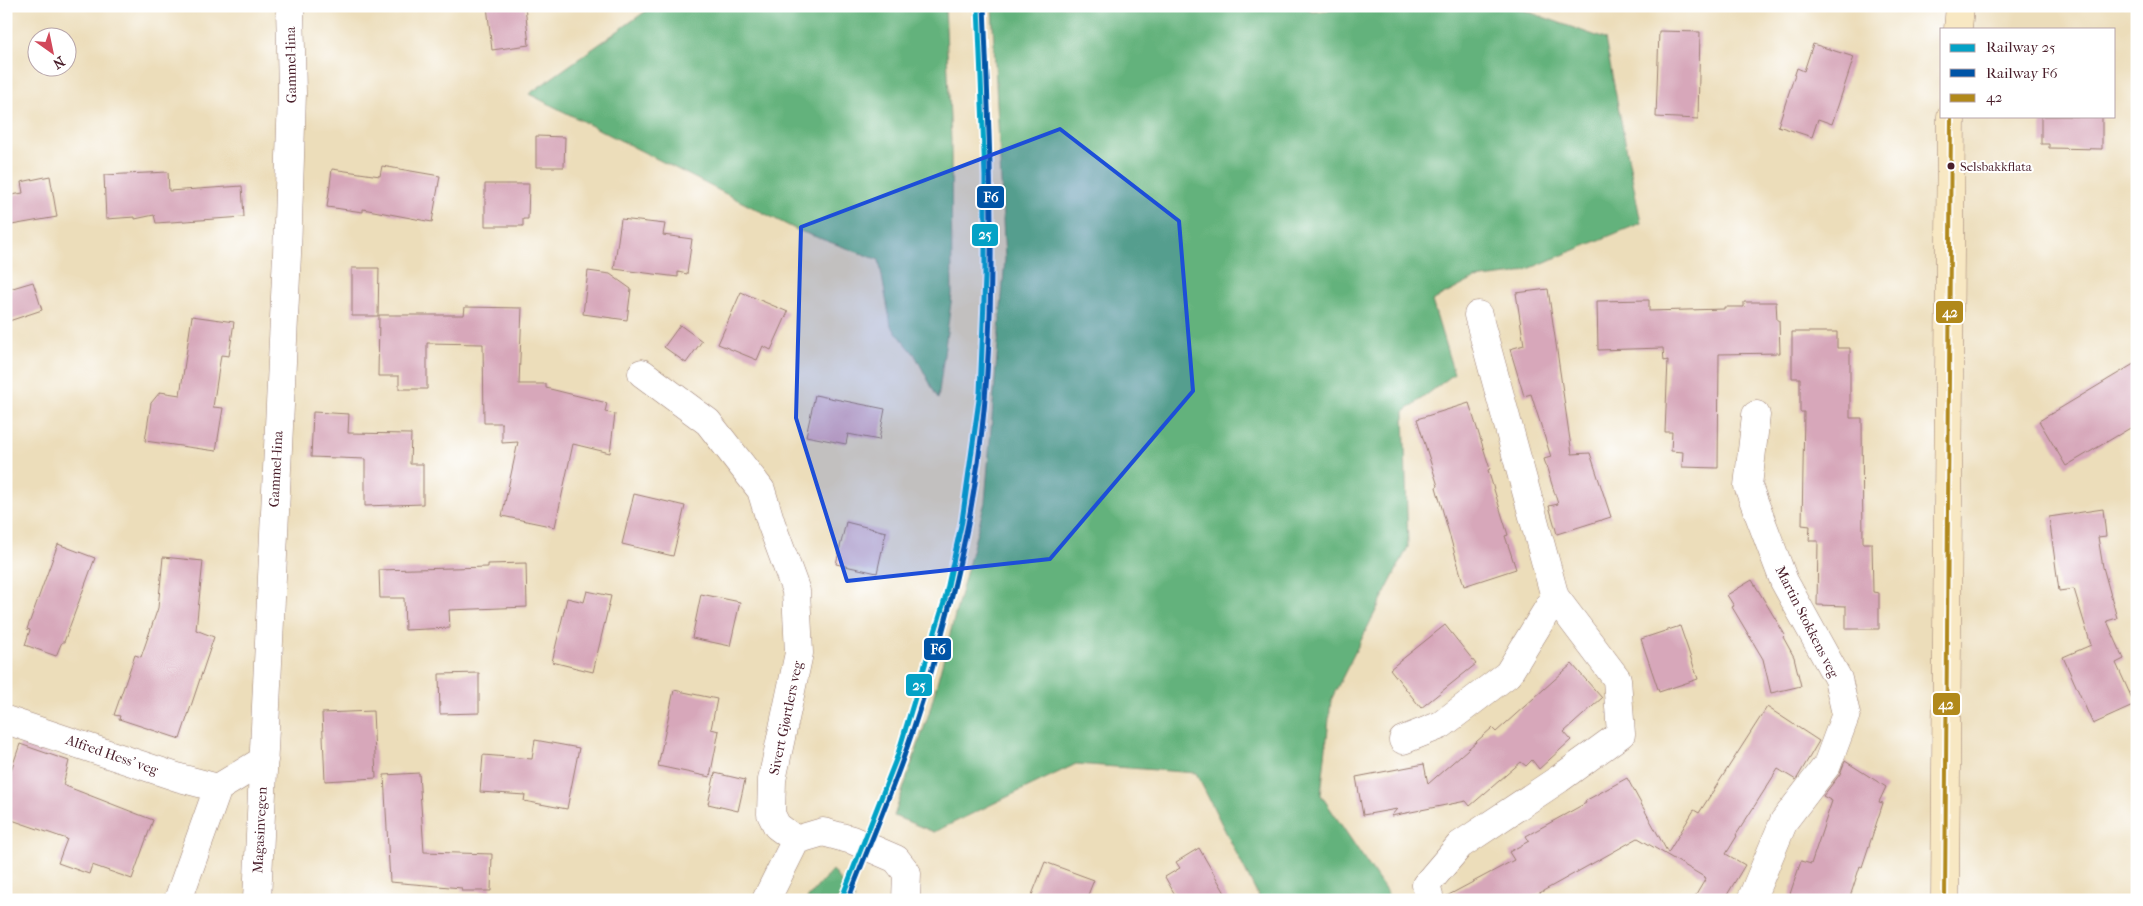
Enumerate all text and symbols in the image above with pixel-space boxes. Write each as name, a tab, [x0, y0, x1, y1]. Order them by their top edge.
street label: Gammel-lina	[282, 26, 300, 103]
north arrow	[28, 28, 78, 78]
legend	[1940, 28, 2116, 118]
text: Railway 25	[1986, 38, 2056, 56]
text: N	[49, 52, 68, 73]
text: Railway F6	[1986, 64, 2058, 82]
text: 42	[1986, 88, 2003, 106]
place label: Selsbakkflata	[1960, 159, 2033, 174]
marker: Selsbakkflata	[1946, 161, 1956, 171]
line badge: F6	[976, 185, 1005, 209]
text: F6	[982, 189, 999, 206]
line badge: 25	[971, 223, 999, 247]
text: 25	[978, 226, 992, 243]
line badge: 42	[1935, 300, 1964, 324]
text: 42	[1941, 304, 1958, 321]
street label: Gammel-lina	[266, 430, 287, 508]
street label: Martin Stokkens veg	[1771, 563, 1843, 681]
line badge: F6	[923, 637, 952, 661]
text: F6	[929, 641, 946, 658]
street label: Sivert Gjørtlers veg	[766, 659, 807, 777]
line badge: 25	[905, 673, 933, 697]
text: 25	[912, 677, 926, 694]
line badge: 42	[1932, 692, 1961, 716]
text: 42	[1937, 696, 1954, 713]
street label: Alfred Hess' veg	[63, 731, 161, 779]
street label: Magasinvegen	[249, 786, 271, 874]

